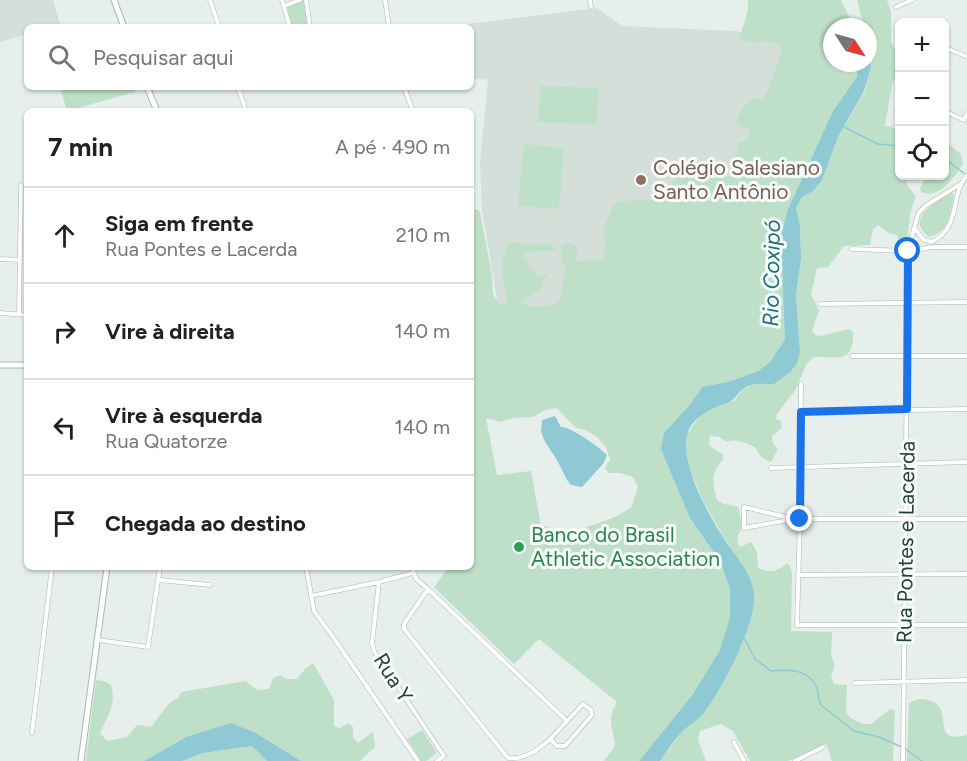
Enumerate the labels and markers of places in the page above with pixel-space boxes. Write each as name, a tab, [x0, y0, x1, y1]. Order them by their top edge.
place label: Colégio Salesiano Santo Antônio	[653, 155, 820, 204]
marker: Colégio Salesiano Santo Antônio	[634, 173, 648, 187]
place label: Banco do Brasil Athletic Association	[531, 522, 720, 571]
marker: Banco do Brasil Athletic Association	[512, 540, 526, 554]

